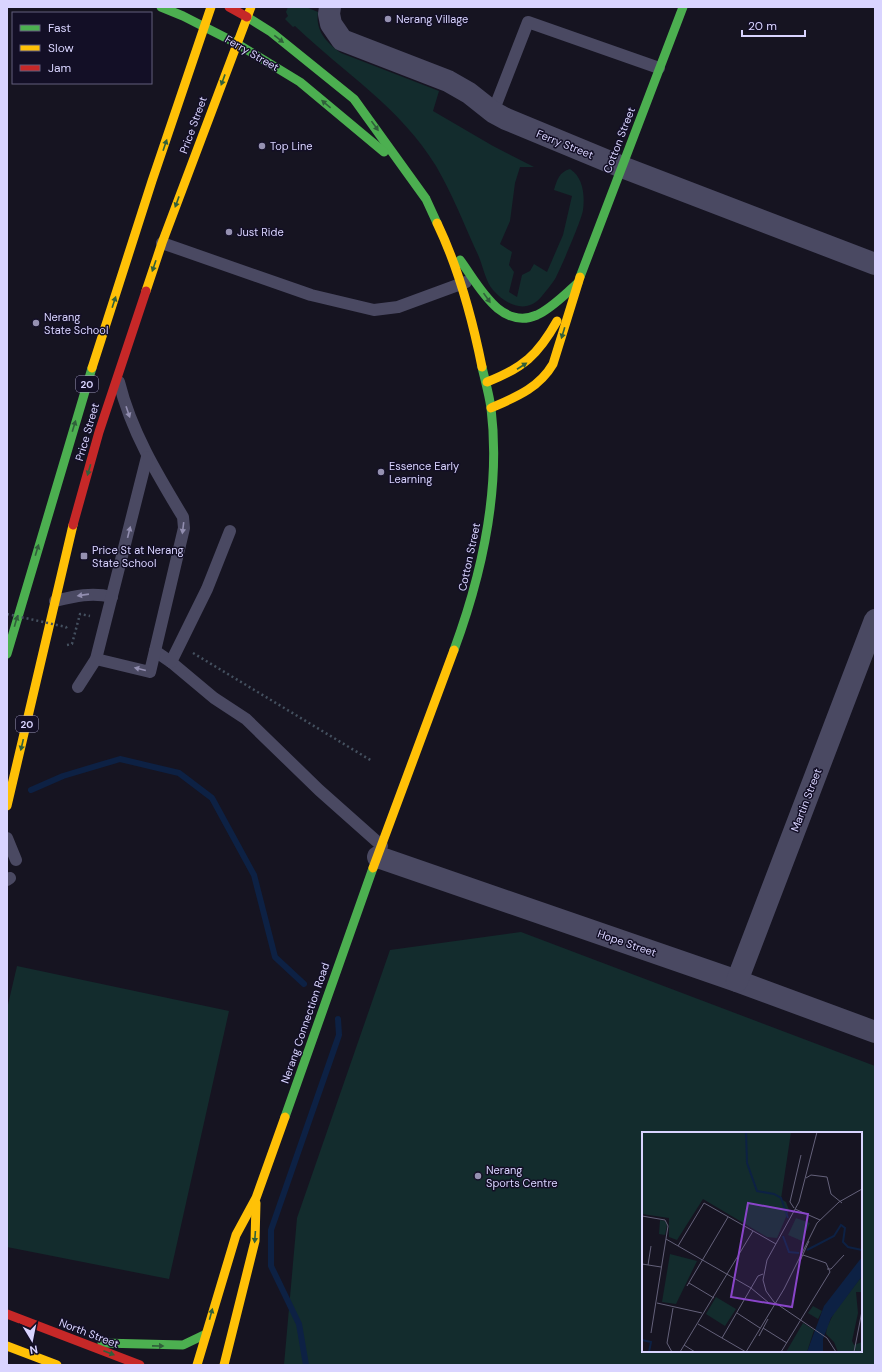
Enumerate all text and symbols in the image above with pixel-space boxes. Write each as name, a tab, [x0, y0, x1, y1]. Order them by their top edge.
legend	[12, 12, 152, 84]
place label: Nerang Village	[396, 12, 468, 26]
scale bar	[742, 12, 805, 38]
marker: Nerang Village	[383, 14, 393, 24]
text: 20 m	[748, 18, 777, 34]
text: Fast	[48, 20, 71, 36]
street label: Ferry Street	[222, 32, 282, 74]
one-way arrow	[274, 34, 285, 43]
text: Slow	[48, 40, 74, 56]
text: Jam	[48, 60, 71, 76]
one-way arrow	[219, 75, 225, 87]
street label: Price Street	[176, 95, 210, 155]
one-way arrow	[321, 99, 332, 108]
street label: Cotton Street	[600, 105, 638, 175]
one-way arrow	[371, 120, 379, 131]
street label: Ferry Street	[534, 126, 596, 162]
one-way arrow	[162, 138, 168, 150]
place label: Top Line	[270, 139, 313, 153]
marker: Top Line	[257, 141, 267, 151]
one-way arrow	[174, 196, 180, 208]
place label: Just Ride	[237, 225, 284, 239]
marker: Just Ride	[224, 227, 234, 237]
one-way arrow	[151, 261, 157, 273]
one-way arrow	[483, 293, 491, 303]
one-way arrow	[111, 296, 117, 308]
place label: Nerang State School	[44, 310, 108, 337]
marker: Nerang State School	[31, 318, 41, 328]
one-way arrow	[560, 328, 566, 340]
one-way arrow	[516, 362, 528, 369]
road number: 20	[76, 376, 98, 392]
street label: Price Street	[72, 401, 102, 463]
one-way arrow	[125, 407, 131, 419]
one-way arrow	[71, 419, 77, 431]
place label: Essence Early Learning	[389, 459, 459, 486]
one-way arrow	[85, 464, 91, 476]
marker: Essence Early Learning	[376, 467, 386, 477]
one-way arrow	[180, 522, 186, 534]
street label: Cotton Street	[455, 522, 483, 592]
one-way arrow	[126, 525, 132, 538]
place label: Price St at Nerang State School	[92, 543, 184, 570]
one-way arrow	[34, 544, 40, 556]
marker: Price St at Nerang State School	[79, 551, 89, 561]
one-way arrow	[77, 592, 89, 598]
one-way arrow	[13, 614, 19, 626]
one-way arrow	[134, 666, 146, 672]
road number: 20	[16, 716, 38, 732]
one-way arrow	[19, 738, 25, 751]
street label: Martin Street	[788, 766, 824, 834]
street label: Hope Street	[596, 926, 658, 960]
street label: Nerang Connection Road	[278, 961, 332, 1085]
inset map	[642, 1132, 862, 1352]
place label: Nerang Sports Centre	[486, 1163, 558, 1190]
marker: Nerang Sports Centre	[473, 1171, 483, 1181]
one-way arrow	[251, 1231, 258, 1243]
one-way arrow	[208, 1308, 214, 1320]
street label: North Street	[57, 1315, 121, 1351]
north arrow	[12, 1320, 52, 1360]
text: N	[29, 1342, 39, 1357]
one-way arrow	[152, 1343, 165, 1349]
one-way arrow	[103, 1350, 115, 1356]

